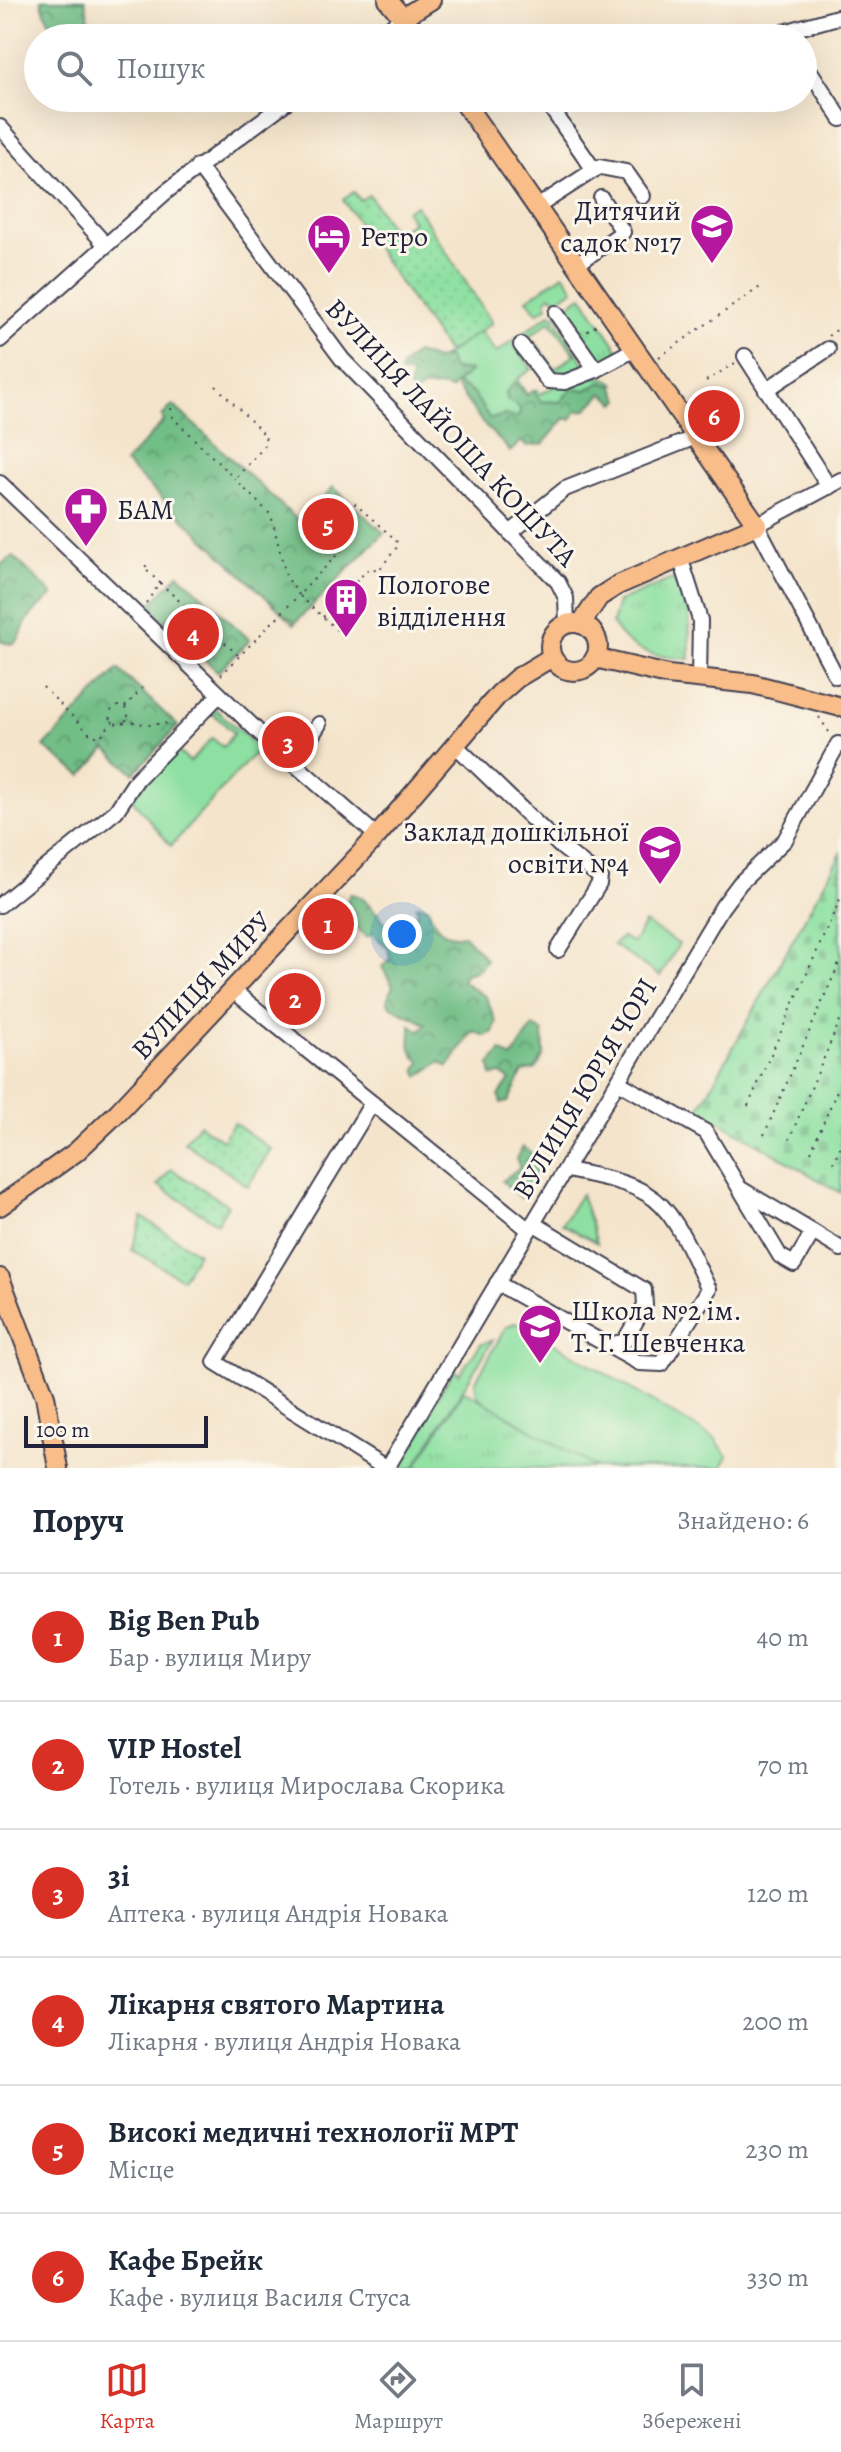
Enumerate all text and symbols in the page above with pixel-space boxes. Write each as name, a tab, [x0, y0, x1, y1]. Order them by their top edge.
search box	[24, 24, 817, 112]
icon: search	[52, 46, 96, 90]
text: Пошук	[116, 48, 206, 88]
place label: Дитячий садок №17	[560, 192, 681, 262]
school or university icon: Дитячий садок №17	[688, 202, 736, 265]
hotel icon: Ретро	[305, 212, 353, 275]
place label: Ретро	[360, 218, 428, 256]
street label: ВУЛИЦЯ ЛАЙОША КОШУТА	[317, 290, 586, 575]
pin: 6	[688, 386, 740, 446]
pharmacy icon: БАМ	[62, 485, 110, 548]
place label: БАМ	[117, 491, 174, 529]
pin: 5	[302, 494, 354, 554]
place label: Пологове відділення	[377, 566, 506, 636]
building icon: Пологове відділення	[322, 576, 370, 639]
pin: 4	[167, 604, 219, 664]
pin: 3	[262, 712, 314, 772]
place label: Заклад дошкільної освіти №4	[403, 813, 629, 883]
school or university icon: Заклад дошкільної освіти №4	[636, 823, 684, 886]
pin: 1	[302, 894, 354, 954]
street label: ВУЛИЦЯ МИРУ	[123, 903, 280, 1068]
your location	[382, 914, 422, 954]
pin: 2	[269, 969, 321, 1029]
street label: ВУЛИЦЯ ЮРІЯ ЧОРІ	[504, 971, 666, 1206]
place label: Школа №2 ім. Т. Г. Шевченка	[571, 1292, 745, 1362]
school or university icon: Школа №2 ім. Т. Г. Шевченка	[516, 1302, 564, 1365]
scale bar	[24, 1412, 208, 1448]
text: 100 m	[36, 1415, 90, 1445]
text: Поруч	[32, 1497, 124, 1544]
text: Знайдено: 6	[677, 1503, 809, 1538]
text: Big Ben Pub	[108, 1600, 260, 1640]
text: 1	[53, 1620, 63, 1655]
text: 40 m	[757, 1620, 809, 1655]
text: Бар · вулиця Миру	[108, 1640, 311, 1675]
text: VIP Hostel	[108, 1728, 241, 1768]
text: 2	[52, 1748, 64, 1783]
text: 70 m	[757, 1748, 809, 1783]
text: Готель · вулиця Мирослава Скорика	[108, 1768, 505, 1803]
text: 3і	[108, 1856, 130, 1896]
text: 3	[52, 1876, 64, 1911]
text: 120 m	[747, 1876, 809, 1911]
text: Аптека · вулиця Андрія Новака	[108, 1896, 449, 1931]
text: Лікарня святого Мартина	[108, 1984, 445, 2024]
text: 4	[52, 2004, 64, 2039]
text: 200 m	[742, 2004, 809, 2039]
text: Лікарня · вулиця Андрія Новака	[108, 2024, 461, 2059]
text: Високі медичні технології МРТ	[108, 2112, 518, 2152]
text: 5	[52, 2132, 64, 2167]
text: 230 m	[745, 2132, 809, 2167]
text: Місце	[108, 2152, 175, 2187]
text: Кафе Брейк	[108, 2240, 263, 2280]
text: 6	[52, 2260, 64, 2295]
text: 330 m	[747, 2260, 809, 2295]
text: Кафе · вулиця Василя Стуса	[108, 2280, 411, 2315]
tab: Карта	[99, 2358, 155, 2436]
tab: Маршрут	[354, 2358, 443, 2436]
tab: Збережені	[642, 2358, 741, 2436]

